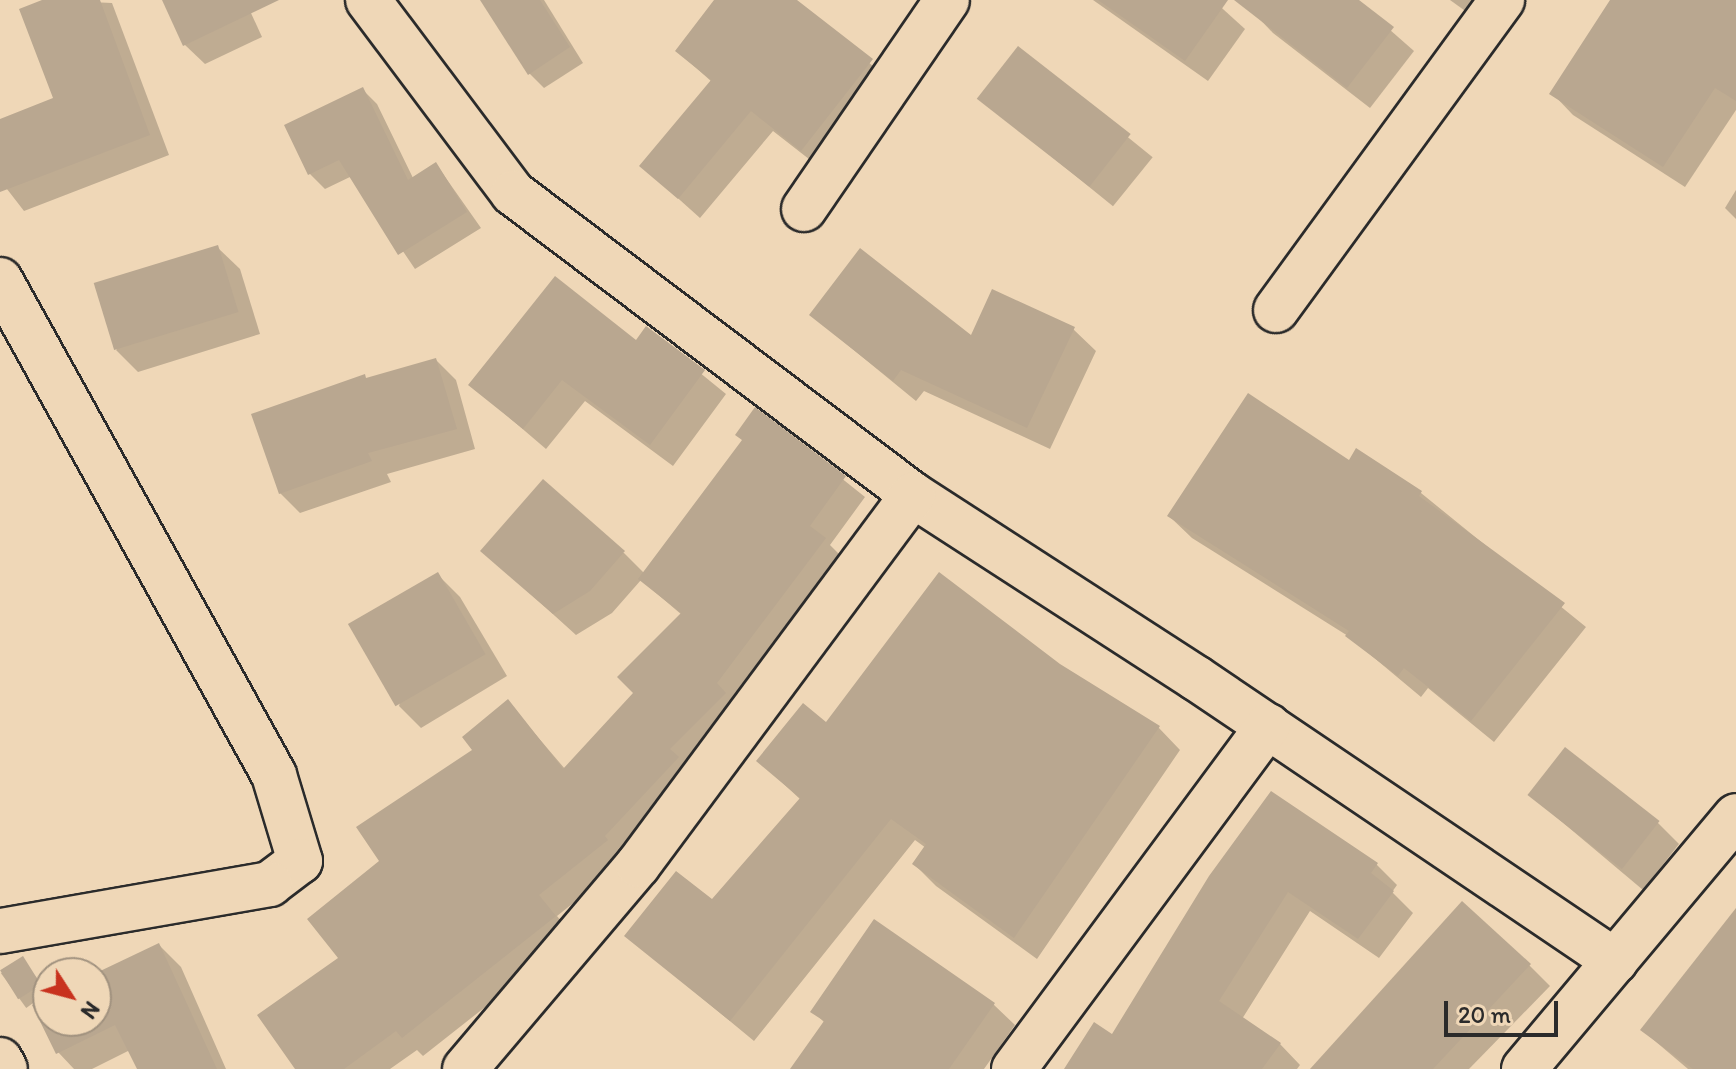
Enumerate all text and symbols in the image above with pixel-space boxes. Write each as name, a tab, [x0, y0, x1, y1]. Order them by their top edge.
north arrow	[32, 957, 112, 1037]
scale bar	[1448, 985, 1562, 1035]
text: N	[75, 996, 105, 1024]
text: 20 m	[1458, 1000, 1511, 1029]

